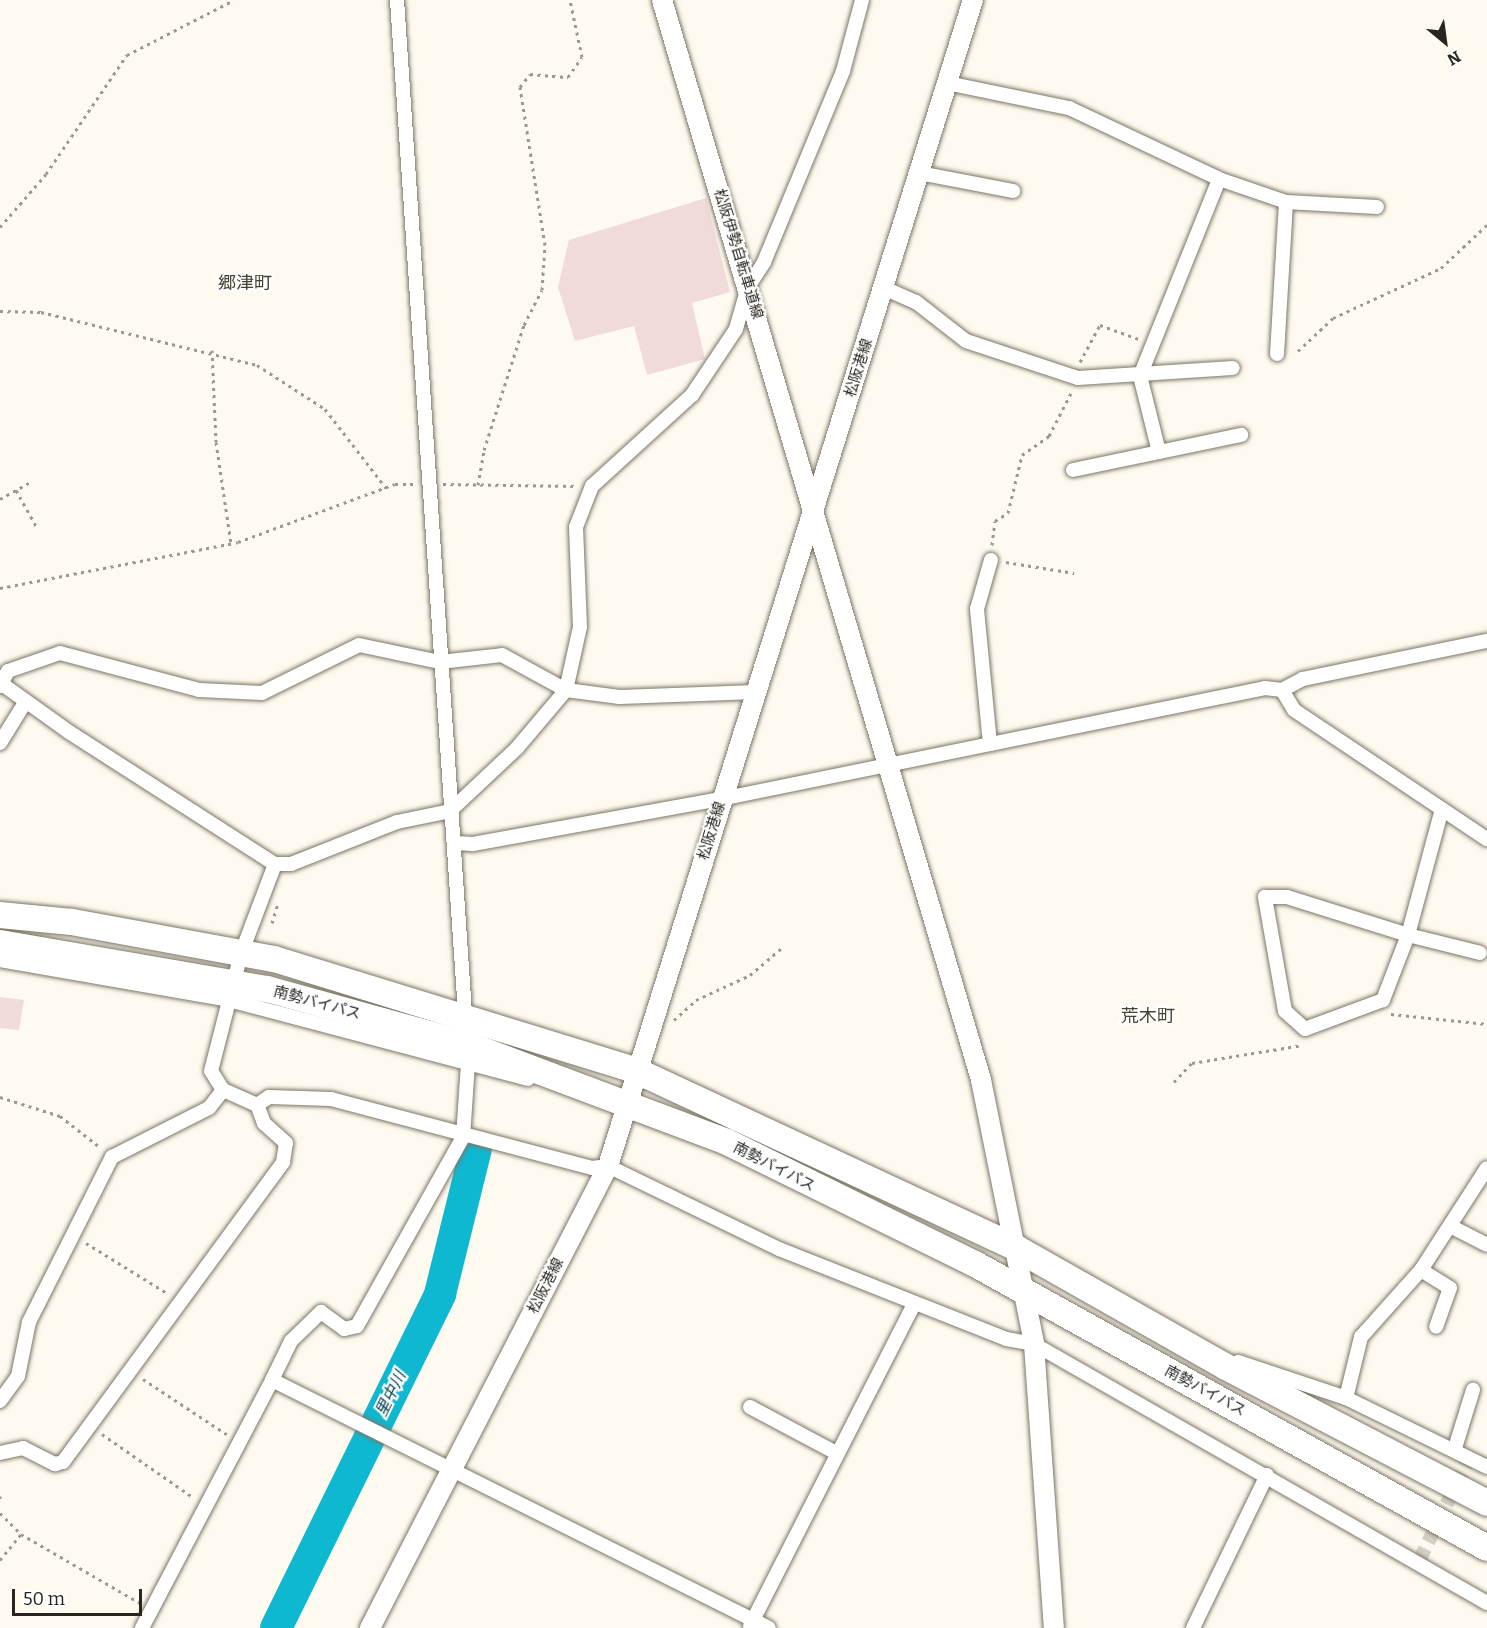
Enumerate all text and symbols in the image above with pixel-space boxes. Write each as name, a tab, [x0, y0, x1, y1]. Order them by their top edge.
north arrow	[1415, 12, 1475, 72]
text: N	[1444, 47, 1464, 69]
street label: 松阪伊勢自転車道線	[710, 187, 766, 321]
district label: 郷津町	[218, 272, 272, 294]
street label: 松阪港線	[842, 337, 876, 399]
street label: 松阪港線	[695, 800, 729, 862]
street label: 南勢バイパス	[271, 983, 363, 1023]
district label: 荒木町	[1121, 1005, 1175, 1027]
street label: 南勢バイパス	[730, 1139, 818, 1195]
street label: 松阪港線	[524, 1255, 568, 1317]
street label: 南勢バイパス	[1161, 1362, 1249, 1420]
water label: 里中川	[372, 1368, 410, 1420]
scale bar	[15, 1577, 146, 1615]
text: 50 m	[23, 1588, 65, 1610]

